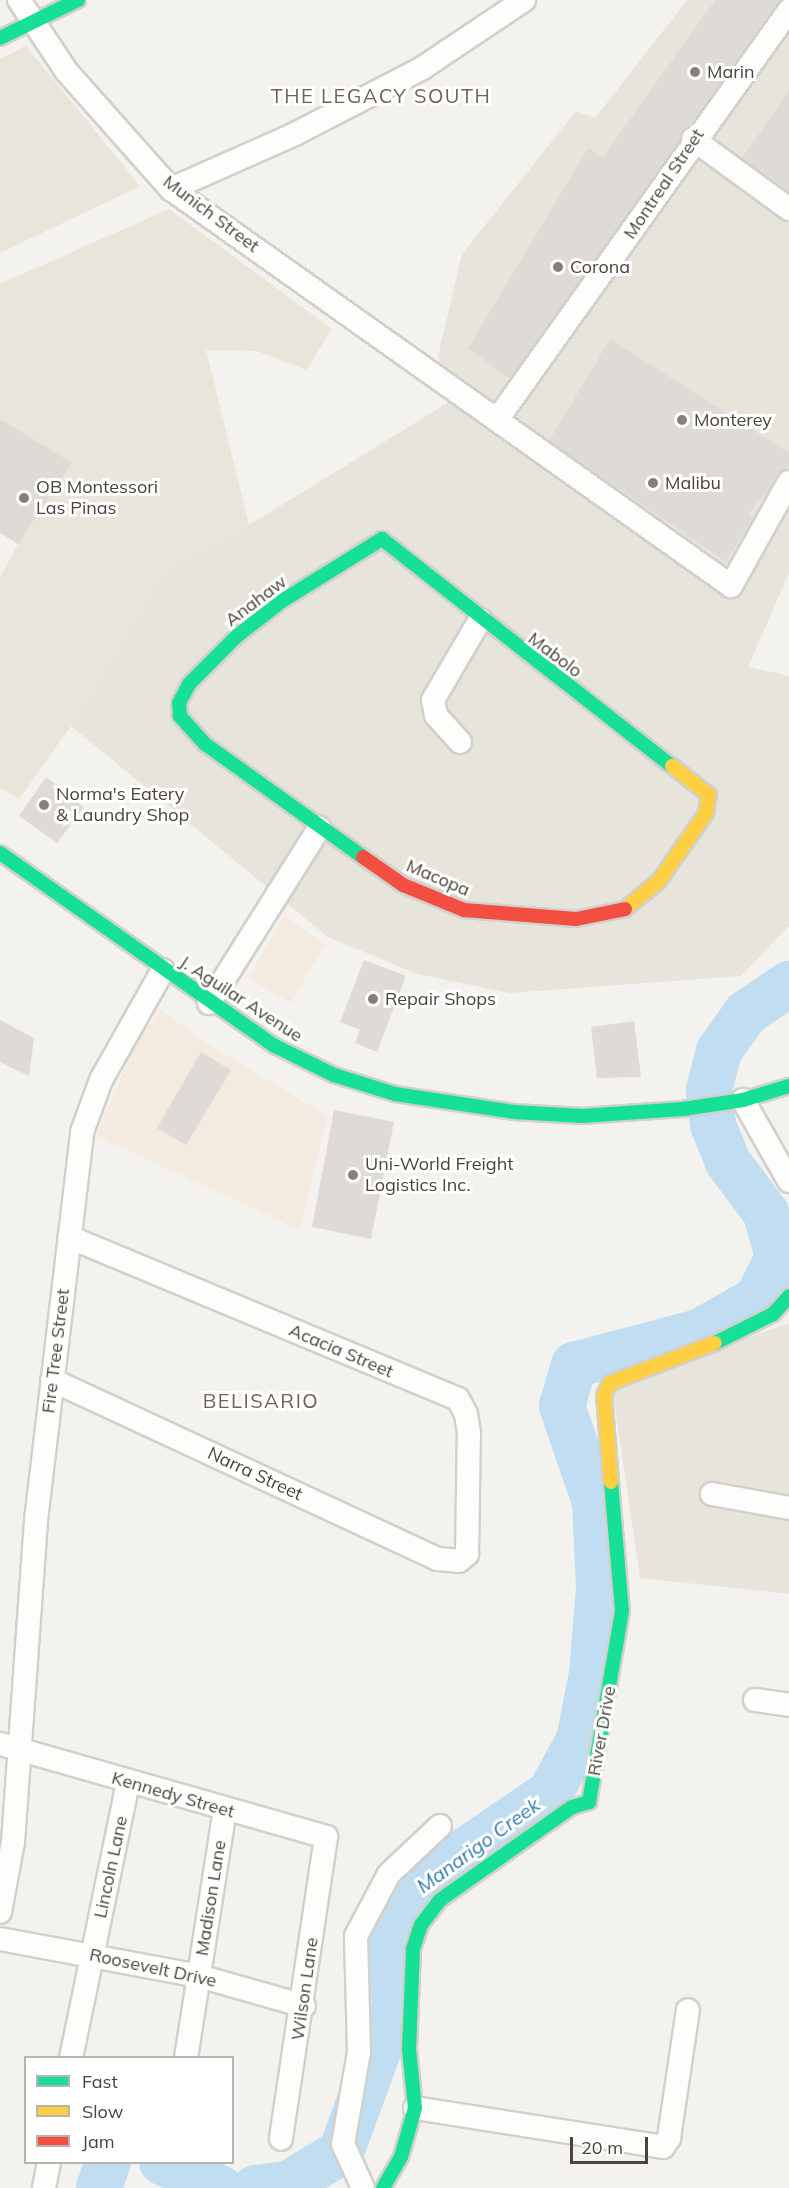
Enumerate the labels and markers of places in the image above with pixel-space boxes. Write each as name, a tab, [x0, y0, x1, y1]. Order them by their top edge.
place label: Marin	[707, 61, 755, 83]
marker: Marin	[688, 65, 702, 79]
place label: Corona	[570, 256, 630, 278]
marker: Corona	[551, 260, 565, 274]
place label: Monterey	[694, 409, 772, 431]
marker: Monterey	[675, 413, 689, 427]
place label: Malibu	[665, 472, 721, 494]
marker: Malibu	[646, 476, 660, 490]
place label: OB Montessori Las Pinas	[36, 477, 158, 520]
marker: OB Montessori Las Pinas	[17, 491, 31, 505]
place label: Norma's Eatery & Laundry Shop	[56, 784, 189, 826]
marker: Norma's Eatery & Laundry Shop	[37, 798, 51, 812]
place label: Repair Shops	[385, 988, 496, 1010]
marker: Repair Shops	[366, 992, 380, 1006]
place label: Uni-World Freight Logistics Inc.	[365, 1154, 514, 1196]
marker: Uni-World Freight Logistics Inc.	[346, 1168, 360, 1182]

